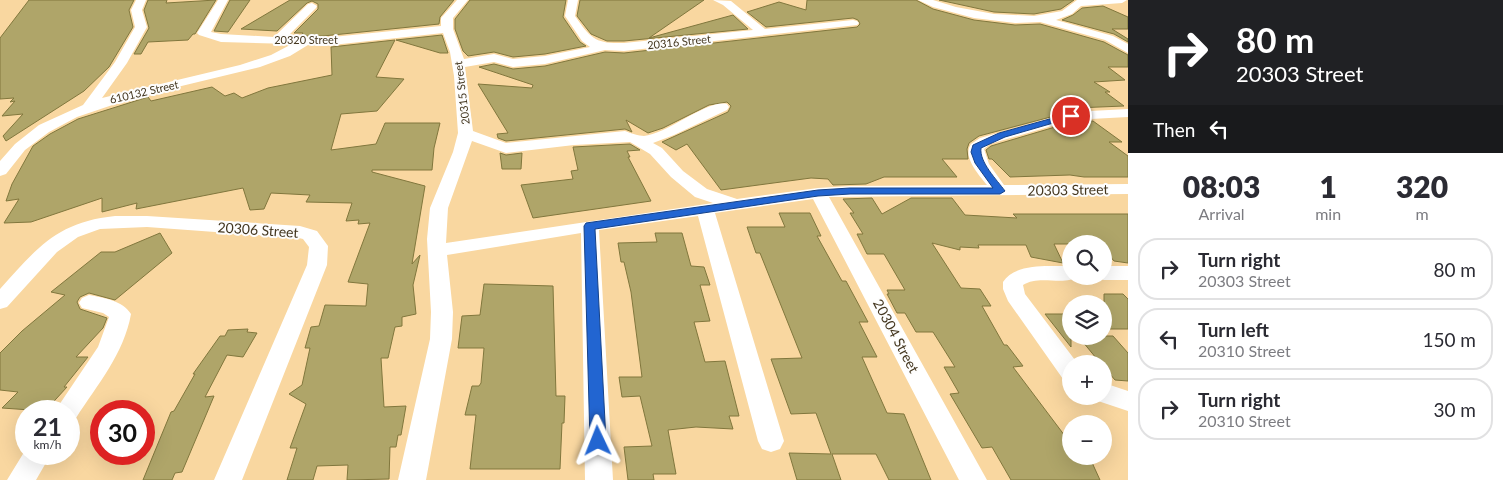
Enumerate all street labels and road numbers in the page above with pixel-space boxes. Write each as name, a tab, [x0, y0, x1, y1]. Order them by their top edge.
street label: 20316 Street	[647, 32, 711, 51]
street label: 20320 Street	[274, 33, 338, 46]
street label: 20315 Street	[451, 61, 472, 125]
street label: 610132 Street	[108, 77, 180, 106]
street label: 20303 Street	[1027, 180, 1109, 199]
street label: 20306 Street	[217, 218, 299, 241]
street label: 20304 Street	[870, 296, 923, 376]

